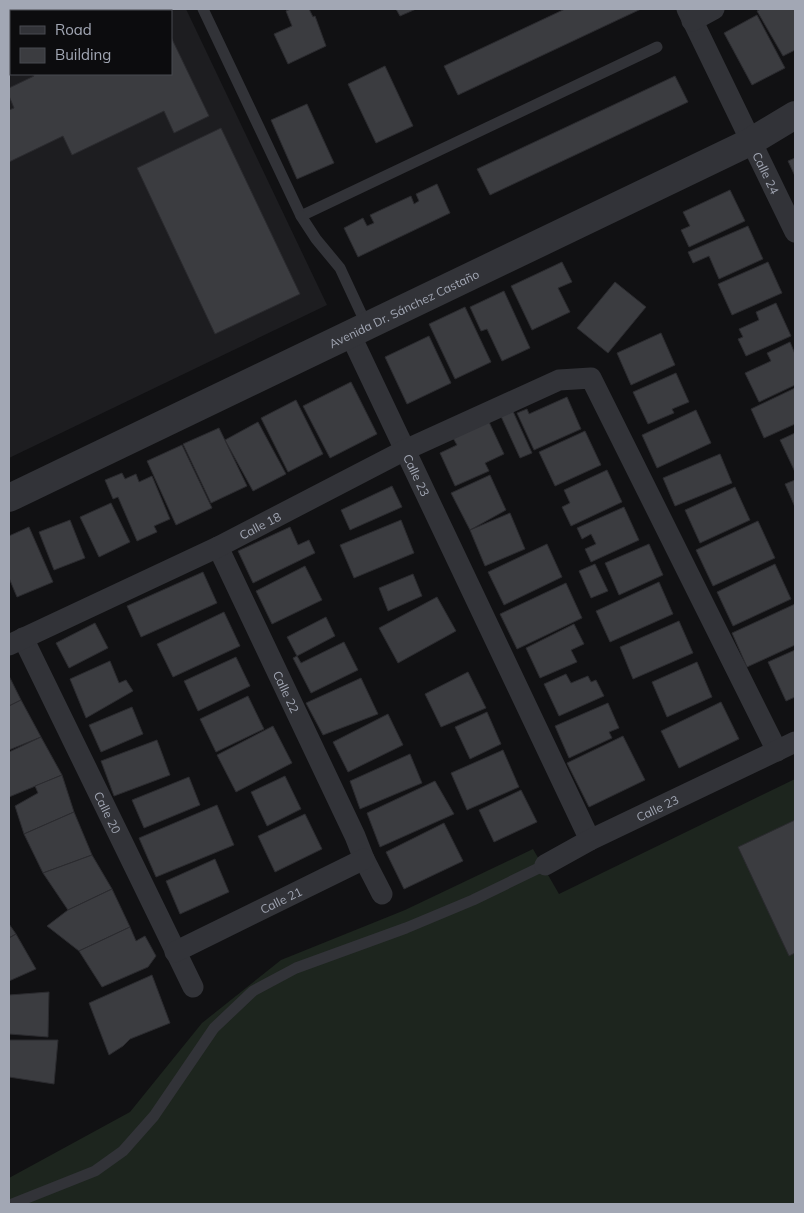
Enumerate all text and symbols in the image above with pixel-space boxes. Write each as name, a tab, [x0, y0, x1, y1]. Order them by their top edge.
legend	[10, 10, 172, 75]
text: Road	[55, 20, 92, 39]
text: Building	[55, 45, 111, 64]
street label: Calle 24	[750, 149, 783, 196]
street label: Avenida Dr. Sánchez Castaño	[326, 266, 481, 351]
street label: Calle 23	[400, 451, 433, 498]
street label: Calle 18	[236, 508, 283, 542]
street label: Calle 22	[270, 668, 303, 715]
street label: Calle 20	[91, 789, 125, 836]
street label: Calle 23	[634, 791, 681, 824]
street label: Calle 21	[257, 883, 304, 917]

